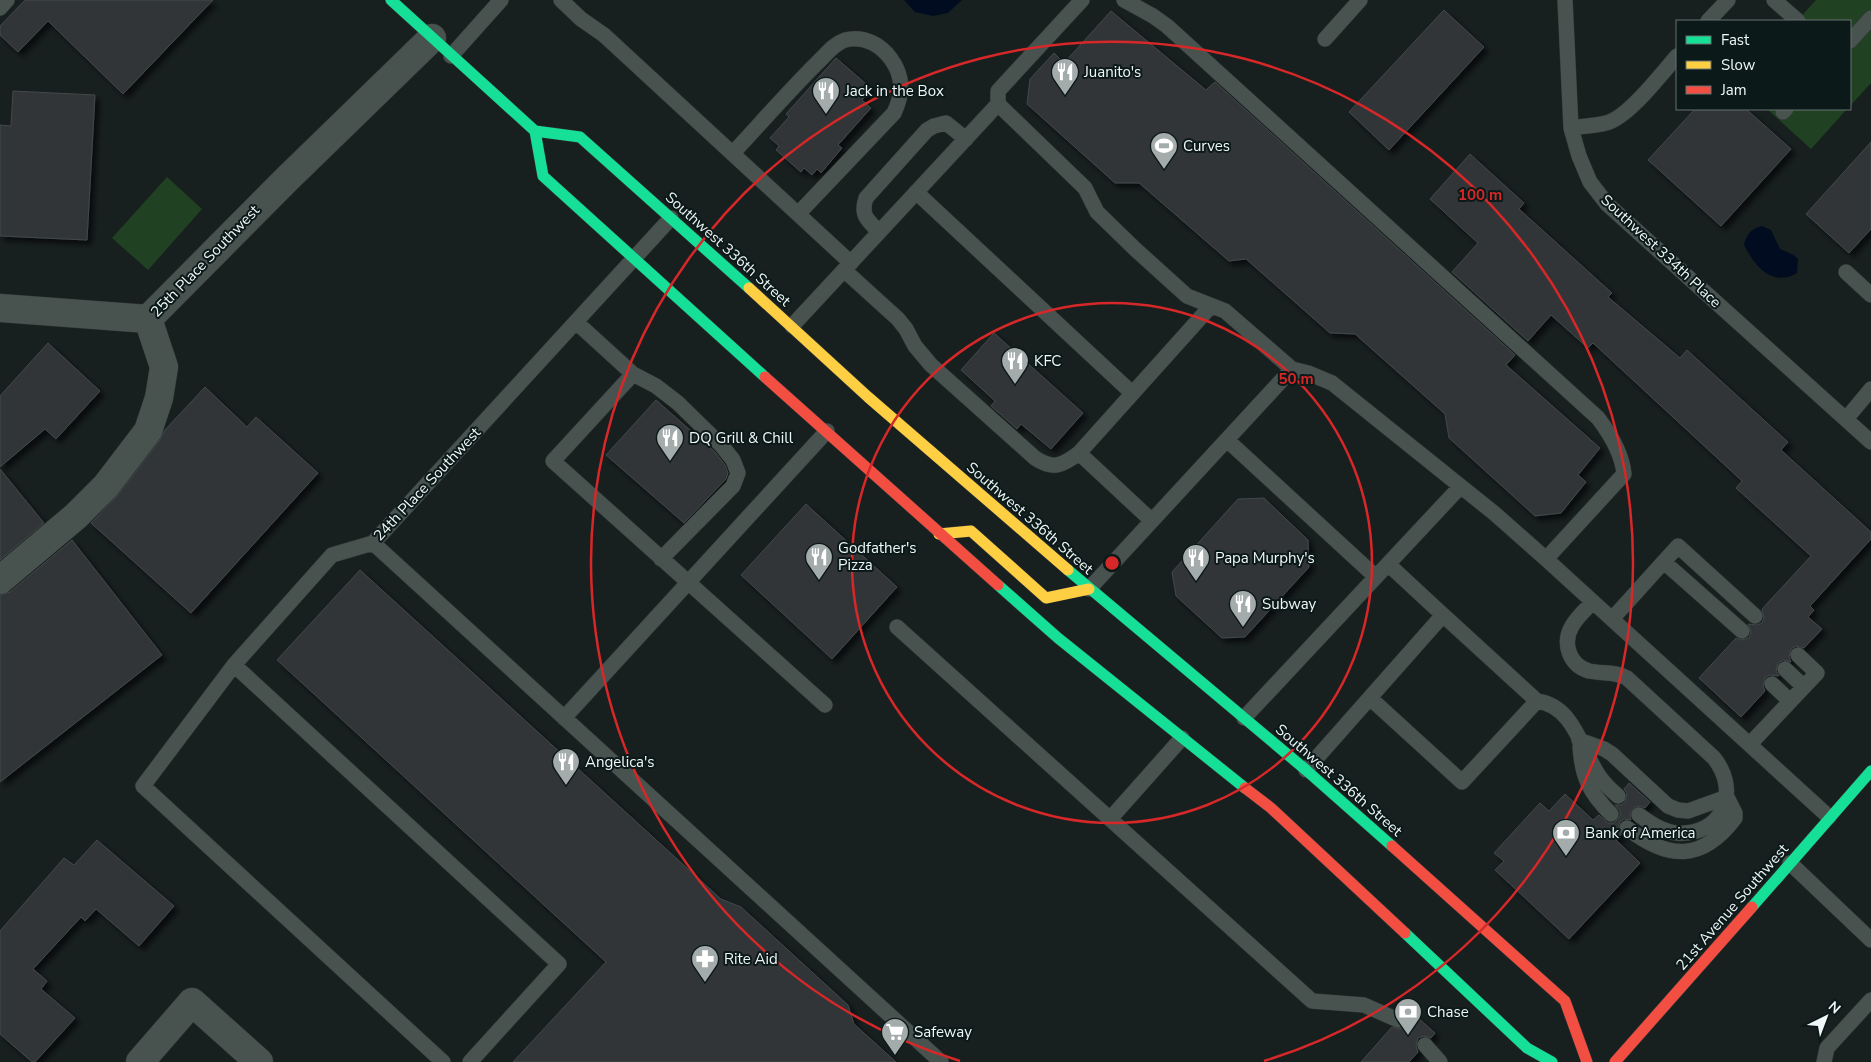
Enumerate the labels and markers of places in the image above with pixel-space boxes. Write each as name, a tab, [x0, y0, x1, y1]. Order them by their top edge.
restaurant icon: Juanito's	[1050, 57, 1080, 96]
place label: Juanito's	[1083, 62, 1141, 82]
restaurant icon: Jack in the Box	[811, 76, 841, 115]
place label: Jack in the Box	[844, 81, 944, 101]
sports icon: Curves	[1149, 131, 1179, 170]
place label: Curves	[1183, 136, 1230, 156]
restaurant icon: KFC	[1000, 346, 1030, 385]
place label: KFC	[1034, 351, 1061, 371]
restaurant icon: DQ Grill & Chill	[655, 423, 685, 462]
place label: DQ Grill & Chill	[689, 428, 794, 448]
place label: Godfather's Pizza	[838, 538, 917, 575]
restaurant icon: Godfather's Pizza	[804, 542, 834, 581]
restaurant icon: Papa Murphy's	[1181, 543, 1211, 582]
place label: Papa Murphy's	[1215, 548, 1315, 568]
centre of rings	[1103, 554, 1121, 572]
restaurant icon: Subway	[1228, 589, 1258, 628]
place label: Subway	[1262, 594, 1317, 614]
restaurant icon: Angelica's	[551, 747, 581, 786]
place label: Angelica's	[585, 752, 655, 772]
bank icon: Bank of America	[1551, 818, 1581, 857]
place label: Bank of America	[1585, 823, 1696, 843]
pharmacy icon: Rite Aid	[690, 944, 720, 983]
place label: Rite Aid	[724, 949, 778, 969]
bank icon: Chase	[1393, 997, 1423, 1036]
place label: Chase	[1427, 1002, 1469, 1022]
supermarket icon: Safeway	[880, 1017, 910, 1056]
place label: Safeway	[914, 1022, 972, 1042]

